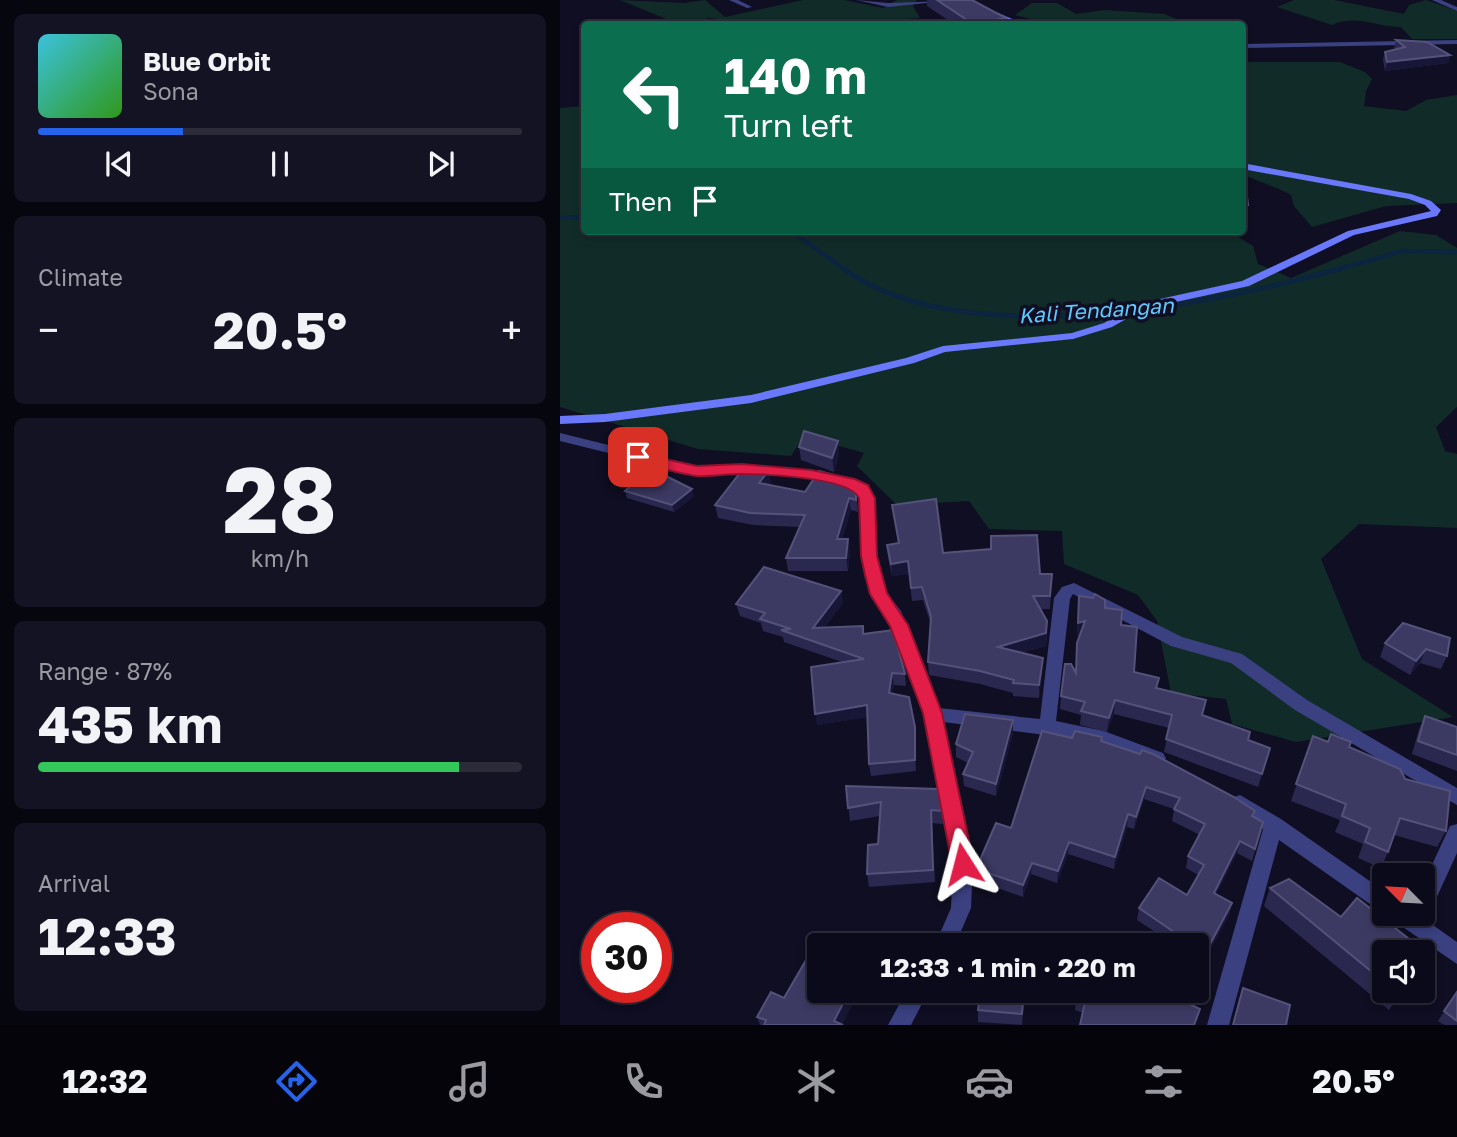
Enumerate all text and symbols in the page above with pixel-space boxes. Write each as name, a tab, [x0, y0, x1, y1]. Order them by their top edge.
text: Blue Orbit	[143, 46, 271, 77]
text: 140 m	[724, 46, 867, 105]
icon: left	[609, 49, 700, 140]
text: Sona	[143, 77, 199, 105]
text: Turn left	[724, 106, 853, 144]
icon: previous	[100, 145, 138, 183]
icon: pause	[261, 145, 299, 183]
icon: next	[422, 145, 460, 183]
icon: arrive	[686, 182, 724, 220]
text: Then	[609, 186, 672, 217]
text: Climate	[38, 263, 123, 291]
water label: Kali Tendangan	[1018, 292, 1175, 328]
text: 20.5°	[213, 298, 347, 360]
text: −	[38, 307, 59, 352]
text: +	[501, 307, 522, 352]
pin	[608, 427, 668, 487]
icon: arrive	[619, 438, 657, 476]
text: 28	[223, 444, 337, 553]
text: km/h	[251, 544, 309, 572]
text: Range · 87%	[38, 657, 172, 685]
text: 435 km	[38, 692, 223, 754]
position arrow	[926, 827, 1000, 901]
north arrow	[1372, 863, 1435, 926]
map controls	[1372, 863, 1435, 1003]
text: Arrival	[38, 869, 110, 897]
text: 12:33	[38, 904, 177, 966]
speed limit sign: 30	[581, 912, 672, 1003]
button: sound	[1372, 940, 1435, 1003]
text: 12:33 · 1 min · 220 m	[880, 952, 1136, 983]
icon: directions	[272, 1057, 321, 1106]
icon: music	[445, 1057, 494, 1106]
icon: phone	[619, 1057, 668, 1106]
icon: climate	[792, 1057, 841, 1106]
icon: car	[965, 1057, 1014, 1106]
icon: filters	[1139, 1057, 1188, 1106]
text: 12:32	[62, 1062, 147, 1100]
text: 20.5°	[1312, 1062, 1395, 1100]

